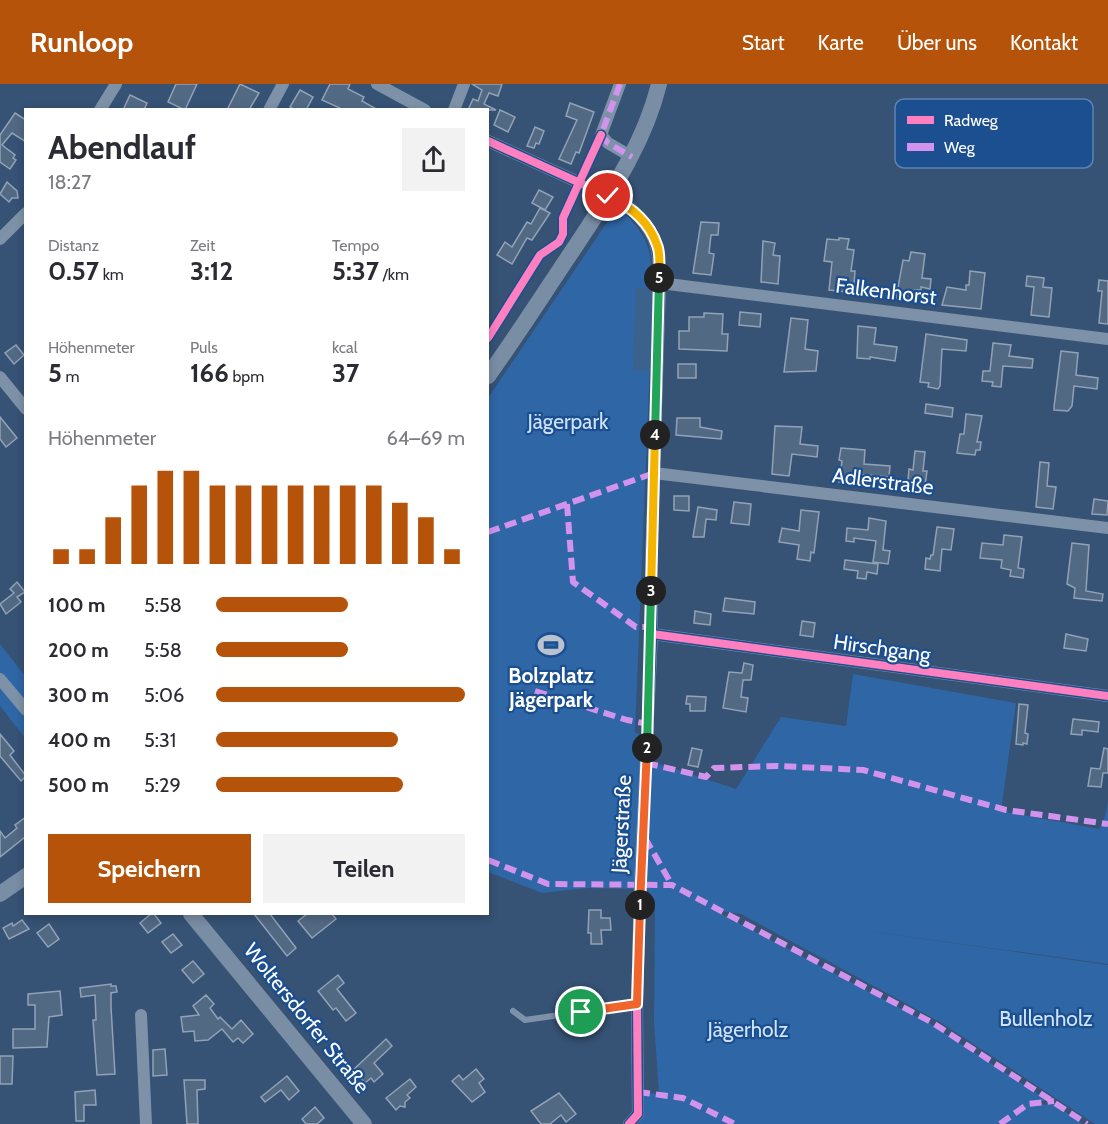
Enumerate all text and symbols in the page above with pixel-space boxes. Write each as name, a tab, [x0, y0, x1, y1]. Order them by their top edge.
text: Runloop	[30, 25, 133, 59]
text: Start	[742, 30, 785, 55]
text: Karte	[818, 30, 864, 55]
text: Über uns	[897, 30, 977, 55]
text: Kontakt	[1010, 30, 1078, 55]
legend	[895, 99, 1093, 168]
text: Radweg	[944, 111, 999, 130]
text: Abendlauf	[48, 127, 196, 167]
button: share	[402, 128, 465, 191]
text: Weg	[944, 138, 976, 157]
text: 18:27	[48, 170, 91, 194]
pin	[582, 170, 633, 221]
icon: check	[591, 179, 624, 212]
text: Distanz	[48, 236, 99, 255]
text: Zeit	[190, 236, 215, 255]
text: Tempo	[332, 236, 379, 255]
text: 0.57	[48, 255, 99, 287]
text: 3:12	[190, 255, 233, 287]
text: 5:37	[332, 255, 379, 287]
pin: 5	[644, 263, 674, 293]
text: km	[99, 265, 124, 284]
text: /km	[379, 265, 409, 284]
text: 5	[655, 268, 663, 287]
street label: Falkenhorst	[834, 272, 938, 310]
text: Höhenmeter	[48, 338, 134, 357]
text: Puls	[190, 338, 218, 357]
text: kcal	[332, 338, 358, 357]
text: 5	[48, 357, 62, 389]
text: 166	[190, 357, 229, 389]
text: 37	[332, 357, 359, 389]
text: m	[62, 367, 80, 386]
text: bpm	[229, 367, 264, 386]
park label: Jägerpark	[527, 409, 609, 434]
pin: 4	[640, 420, 670, 450]
text: 4	[650, 425, 660, 444]
text: Höhenmeter	[48, 426, 156, 450]
text: 64–69 m	[386, 426, 465, 450]
street label: Adlerstraße	[831, 462, 935, 500]
pin: 3	[636, 576, 666, 606]
text: 3	[647, 581, 655, 600]
text: 100 m	[48, 593, 106, 617]
text: 5:58	[144, 593, 182, 617]
street label: Hirschgang	[832, 629, 933, 667]
sports icon: Bolzplatz Jägerpark	[536, 630, 566, 660]
text: 200 m	[48, 638, 109, 662]
text: 5:58	[144, 638, 182, 662]
place label: Bolzplatz Jägerpark	[508, 663, 594, 712]
text: 300 m	[48, 683, 109, 707]
text: 5:06	[144, 683, 184, 707]
text: 400 m	[48, 728, 111, 752]
text: 5:31	[144, 728, 176, 752]
pin: 2	[632, 733, 662, 763]
text: 2	[643, 738, 651, 757]
text: 500 m	[48, 773, 109, 797]
text: 5:29	[144, 773, 181, 797]
street label: Jägerstraße	[606, 774, 636, 875]
button: Speichern	[48, 834, 251, 903]
button: Teilen	[263, 834, 465, 903]
pin: 1	[625, 890, 655, 920]
text: 1	[637, 895, 643, 914]
street label: Woltersdorfer Straße	[239, 938, 375, 1098]
pin	[555, 986, 606, 1037]
icon: arrive	[564, 995, 597, 1028]
park label: Bullenholz	[999, 1006, 1093, 1031]
park label: Jägerholz	[707, 1017, 789, 1042]

